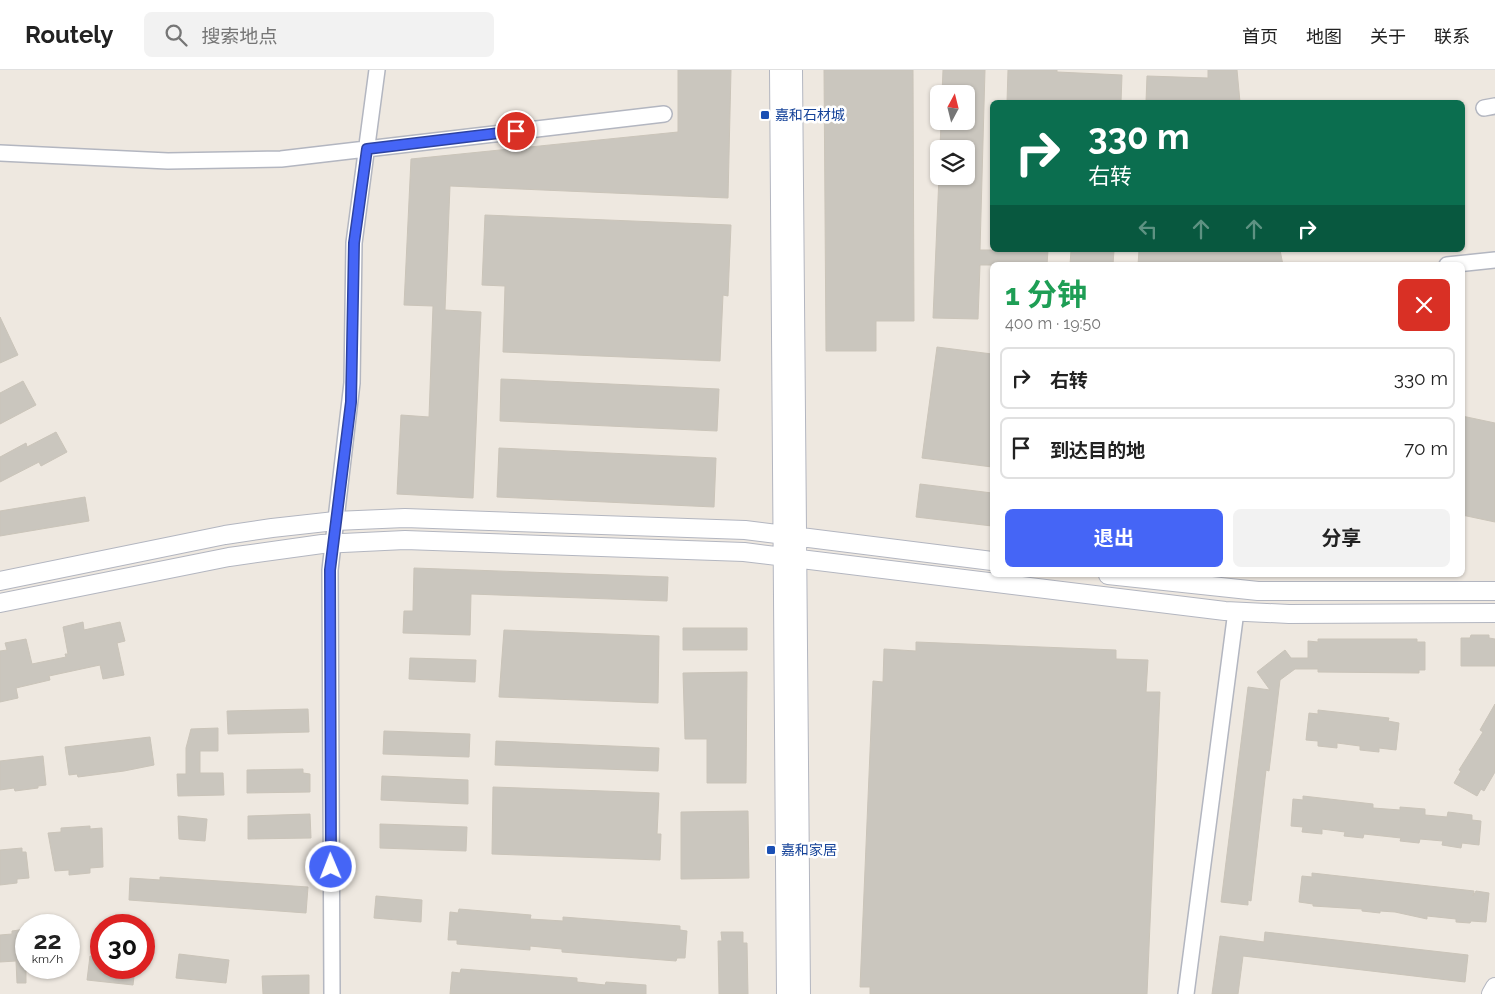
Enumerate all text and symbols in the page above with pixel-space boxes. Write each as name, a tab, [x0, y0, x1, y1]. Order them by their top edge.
search box	[144, 12, 494, 57]
text: Routely	[25, 20, 114, 49]
icon: search	[162, 21, 190, 49]
text: 搜索地点	[202, 25, 278, 47]
text: 首页	[1242, 26, 1278, 47]
text: 地图	[1306, 26, 1342, 47]
text: 关于	[1370, 26, 1406, 47]
text: 联系	[1434, 26, 1470, 47]
north arrow	[930, 85, 975, 130]
map controls	[930, 85, 975, 185]
place label: 嘉和石材城	[775, 107, 845, 123]
marker: 嘉和石材城	[759, 109, 771, 121]
pin	[495, 110, 537, 152]
text: 330 m	[1088, 116, 1190, 157]
icon: arrive	[502, 117, 530, 145]
icon: right	[1005, 120, 1070, 185]
button: layers	[930, 140, 975, 185]
text: 右转	[1088, 163, 1132, 189]
icon: left	[1134, 215, 1162, 243]
icon: ahead	[1187, 215, 1215, 243]
icon: ahead	[1240, 215, 1268, 243]
icon: right	[1293, 215, 1321, 243]
text: 1 分钟	[1005, 277, 1087, 312]
button: close	[1398, 279, 1450, 331]
text: 400 m · 19:50	[1005, 314, 1101, 333]
icon: right	[1007, 364, 1035, 392]
text: 330 m	[1394, 367, 1448, 389]
text: 右转	[1050, 369, 1088, 391]
icon: arrive	[1007, 434, 1035, 462]
text: 70 m	[1404, 437, 1448, 459]
text: 到达目的地	[1050, 439, 1145, 461]
button: 退出	[1005, 509, 1223, 567]
button: 分享	[1233, 509, 1450, 567]
position arrow	[304, 840, 356, 892]
place label: 嘉和家居	[781, 842, 837, 858]
marker: 嘉和家居	[765, 844, 777, 856]
speed limit sign: 30	[90, 914, 155, 979]
text: 22	[33, 925, 62, 955]
text: km/h	[32, 952, 63, 966]

